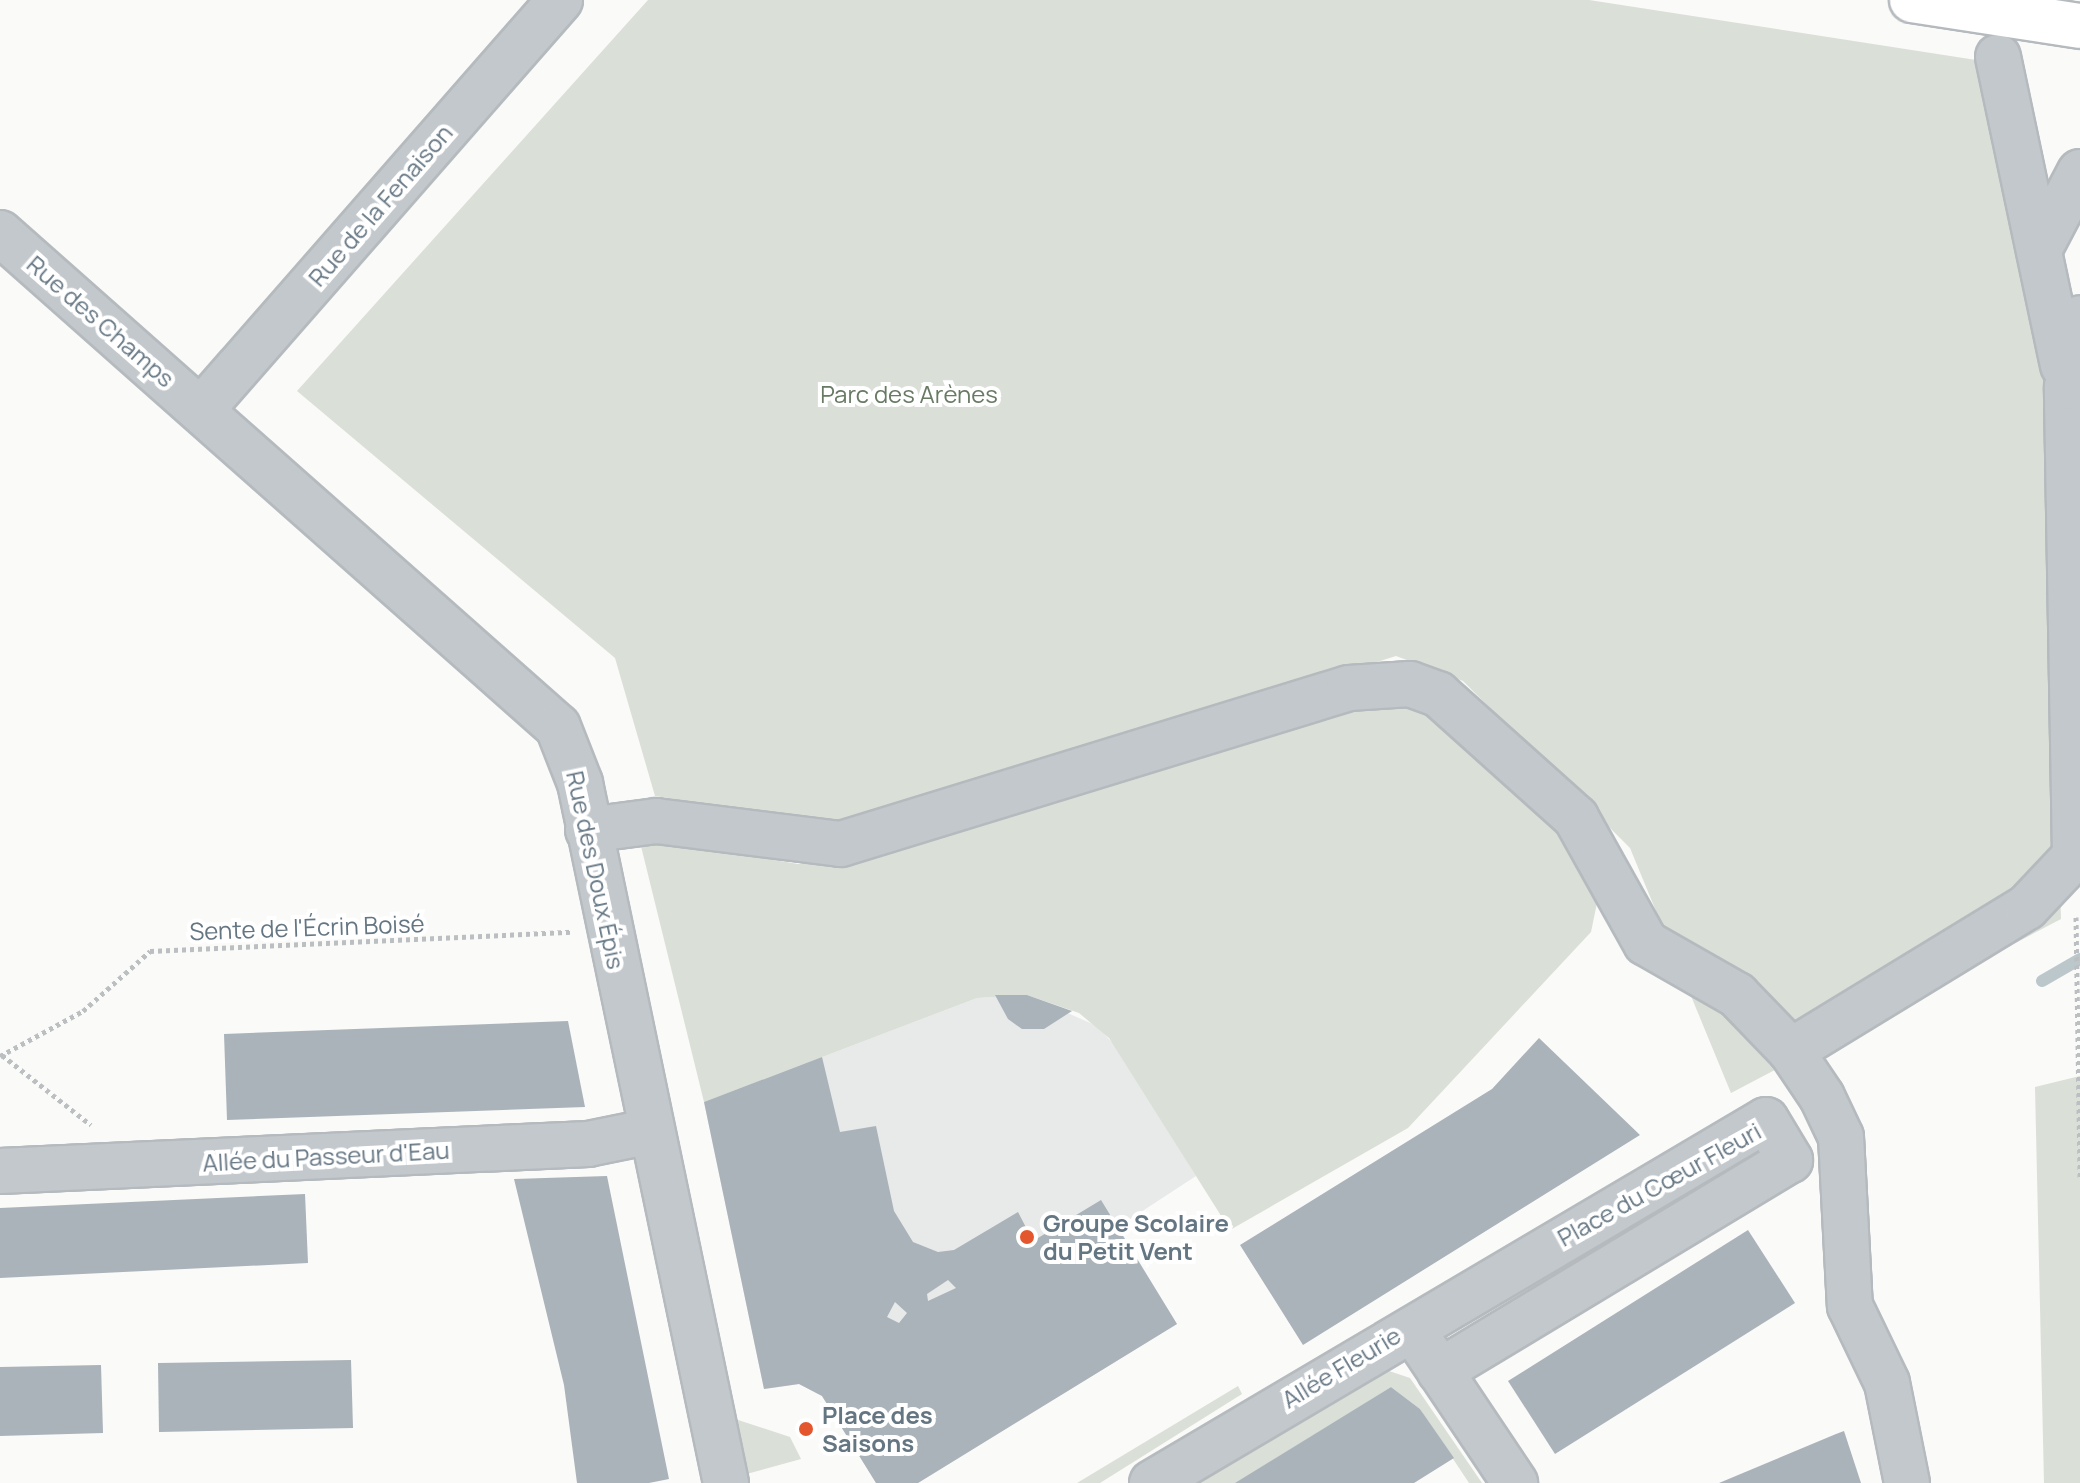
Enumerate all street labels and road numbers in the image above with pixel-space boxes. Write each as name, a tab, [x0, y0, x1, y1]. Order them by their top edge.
street label: Rue de la Fenaison	[302, 118, 458, 292]
street label: Rue des Champs	[21, 249, 181, 393]
street label: Rue des Doux Épis	[561, 768, 631, 972]
street label: Sente de l'Écrin Boisé	[189, 909, 425, 945]
street label: Place du Cœur Fleuri	[1552, 1116, 1766, 1252]
street label: Allée du Passeur d'Eau	[202, 1135, 450, 1177]
street label: Allée Fleurie	[1276, 1320, 1406, 1414]

